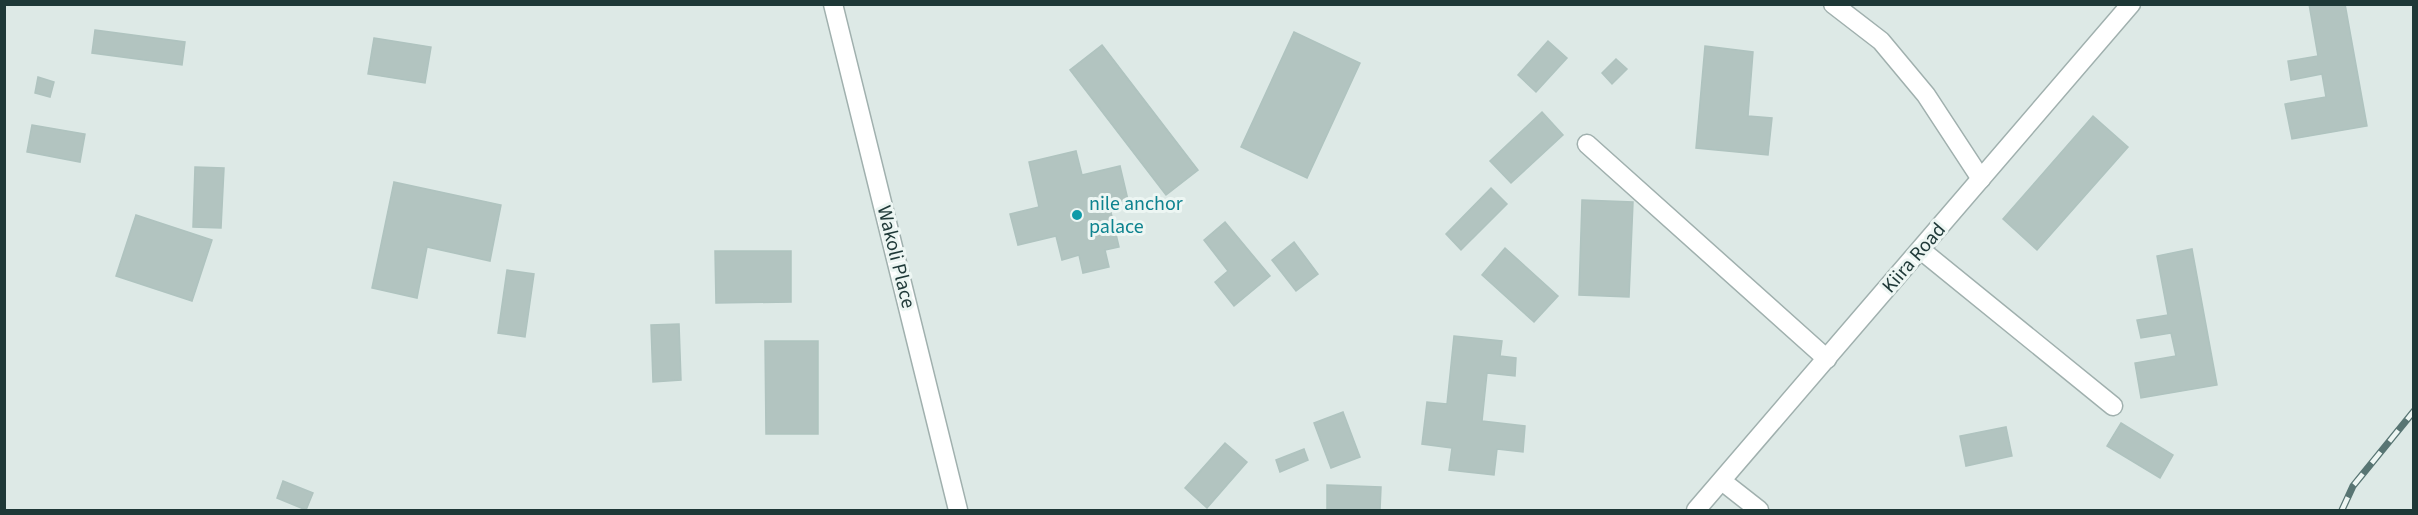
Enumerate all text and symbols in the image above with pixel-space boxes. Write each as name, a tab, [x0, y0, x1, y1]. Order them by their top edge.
place label: nile anchor palace	[1089, 190, 1183, 241]
street label: Wakoli Place	[870, 203, 922, 311]
marker: nile anchor palace	[1070, 208, 1084, 222]
street label: Kiira Road	[1876, 217, 1952, 299]

